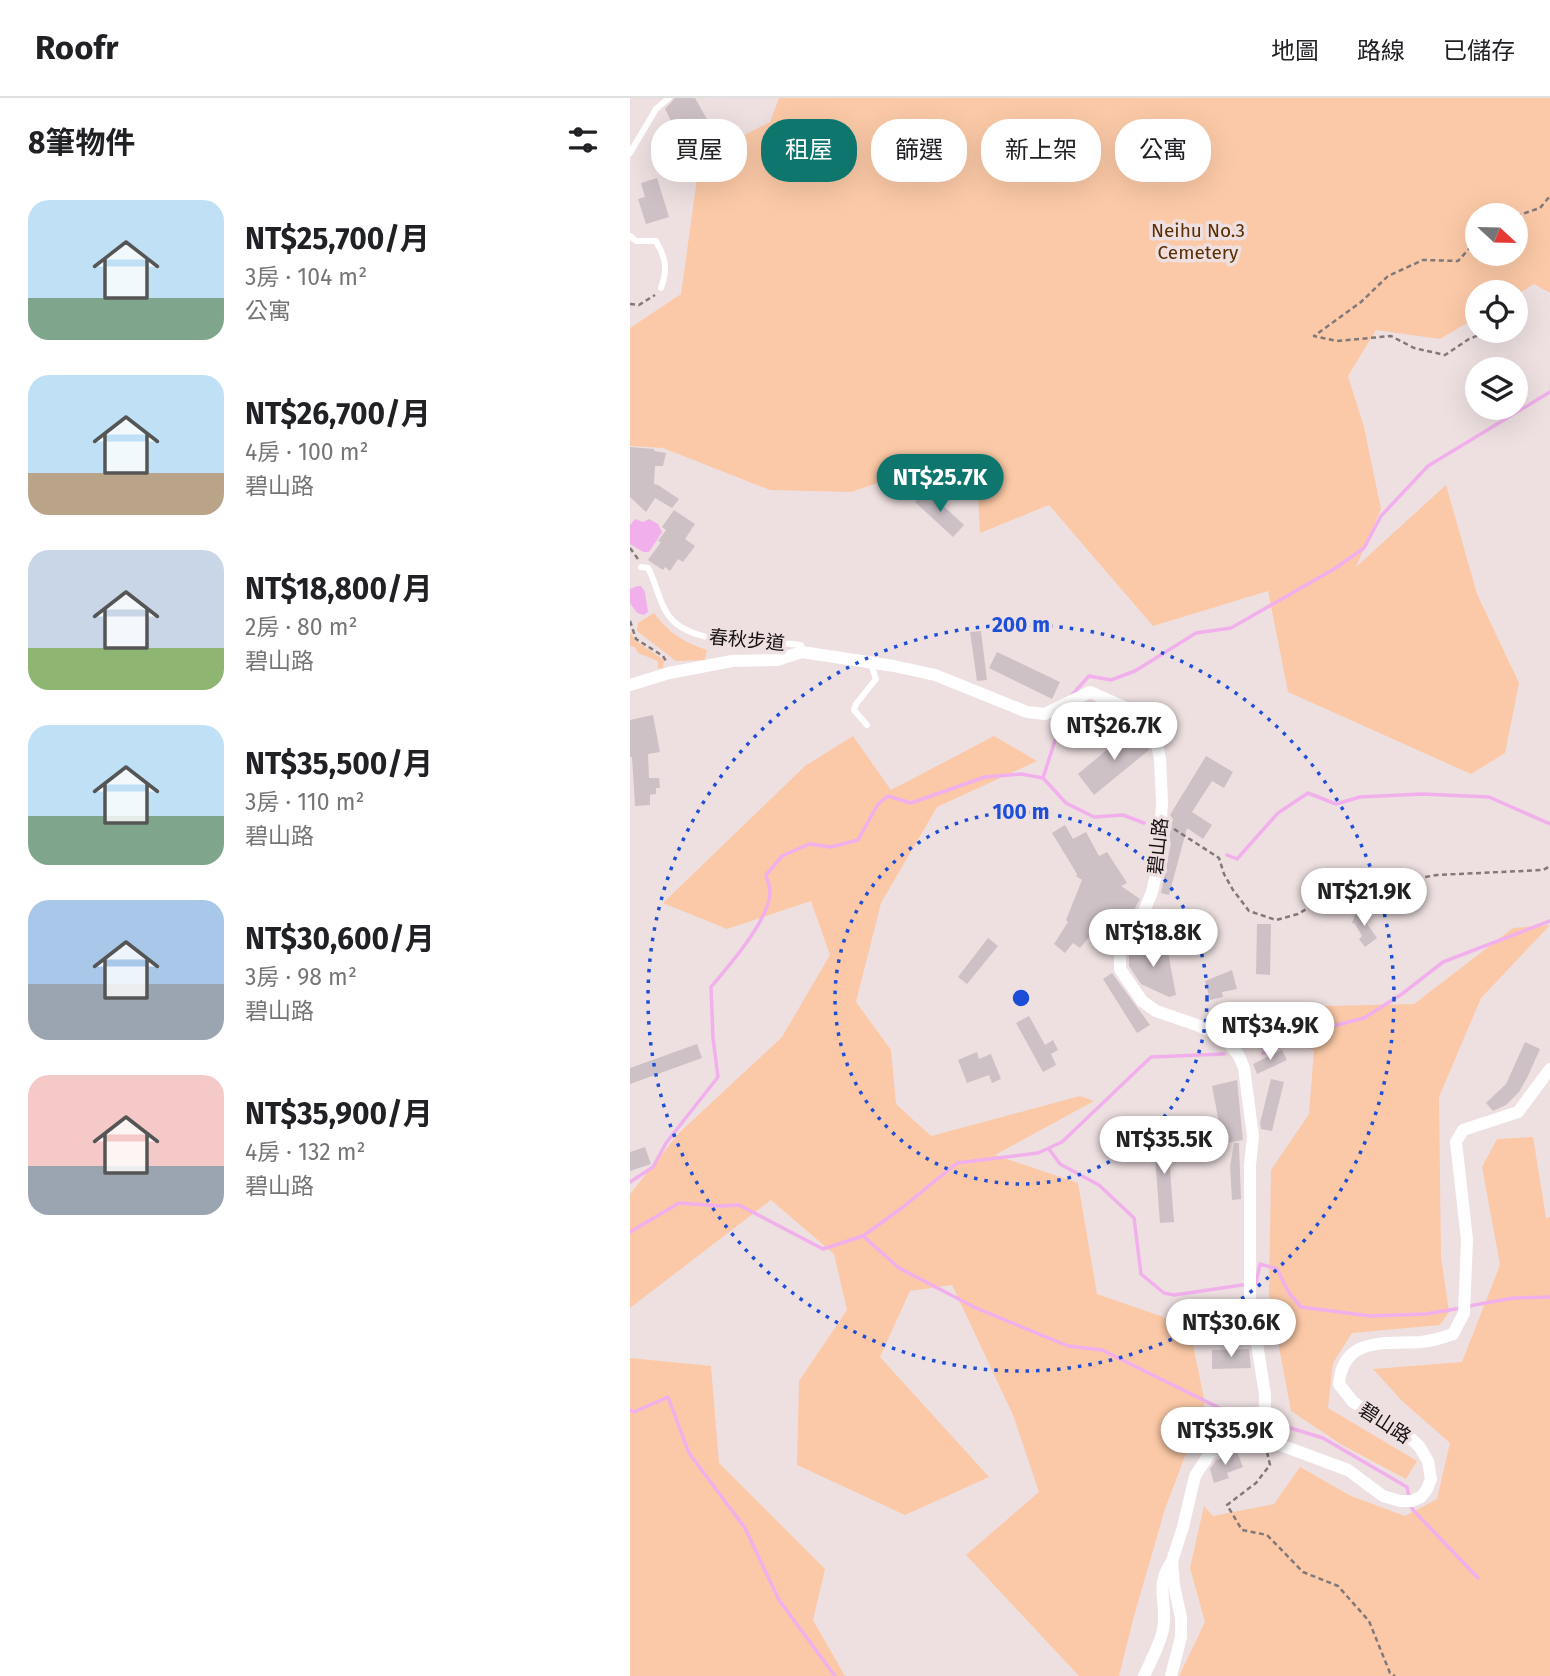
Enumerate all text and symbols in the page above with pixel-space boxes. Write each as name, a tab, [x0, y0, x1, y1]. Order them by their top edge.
text: Roofr	[35, 28, 118, 68]
text: 地圖	[1271, 37, 1319, 65]
text: 路線	[1357, 37, 1405, 65]
text: 已儲存	[1443, 37, 1515, 65]
chip: 買屋	[651, 119, 747, 182]
chip: 租屋	[761, 119, 857, 182]
chip: 篩選	[871, 119, 967, 182]
chip: 新上架	[981, 119, 1101, 182]
chip: 公寓	[1115, 119, 1211, 182]
icon: filters	[564, 121, 602, 159]
text: 8筆物件	[28, 125, 135, 161]
north arrow	[1465, 203, 1528, 266]
map controls	[1465, 203, 1528, 420]
park label: Neihu No.3 Cemetery	[1151, 219, 1245, 264]
text: NT$25,700/月	[245, 221, 430, 257]
icon: home	[84, 228, 168, 312]
text: 3房 · 104 m²	[245, 263, 367, 291]
button: locate	[1465, 280, 1528, 343]
text: 公寓	[245, 297, 291, 325]
button: layers	[1465, 357, 1528, 420]
text: NT$26,700/月	[245, 396, 431, 432]
icon: home	[84, 403, 168, 487]
text: 4房 · 100 m²	[245, 438, 368, 466]
pin: NT$25.7K	[868, 454, 1012, 514]
text: NT$25.7K	[893, 463, 987, 491]
text: 碧山路	[245, 472, 314, 500]
text: NT$18,800/月	[245, 571, 433, 607]
icon: home	[84, 578, 168, 662]
text: 200 m	[992, 612, 1050, 638]
text: 2房 · 80 m²	[245, 613, 358, 641]
street label: 春秋步道	[708, 625, 786, 655]
text: 碧山路	[245, 647, 314, 675]
pin: NT$26.7K	[1042, 702, 1186, 762]
text: NT$26.7K	[1066, 711, 1162, 739]
text: NT$35,500/月	[245, 746, 433, 782]
icon: home	[84, 753, 168, 837]
text: 3房 · 110 m²	[245, 788, 365, 816]
text: 100 m	[992, 799, 1050, 825]
street label: 碧山路	[1144, 816, 1172, 876]
text: 碧山路	[245, 822, 314, 850]
pin: NT$21.9K	[1292, 868, 1436, 928]
text: NT$21.9K	[1317, 877, 1411, 905]
pin: NT$18.8K	[1081, 910, 1225, 969]
text: NT$18.8K	[1105, 918, 1201, 946]
text: NT$30,600/月	[245, 921, 435, 957]
icon: home	[84, 928, 168, 1012]
text: 3房 · 98 m²	[245, 963, 357, 991]
centre of rings	[1009, 986, 1033, 1010]
text: 碧山路	[245, 997, 314, 1025]
pin: NT$34.9K	[1198, 1002, 1342, 1062]
text: NT$34.9K	[1221, 1011, 1319, 1039]
text: NT$35,900/月	[245, 1096, 433, 1132]
icon: home	[84, 1103, 168, 1187]
pin: NT$35.5K	[1092, 1116, 1236, 1176]
text: NT$35.5K	[1116, 1125, 1212, 1153]
text: 4房 · 132 m²	[245, 1138, 365, 1166]
text: 碧山路	[245, 1172, 314, 1200]
pin: NT$30.6K	[1159, 1300, 1303, 1359]
text: NT$30.6K	[1182, 1308, 1280, 1336]
street label: 碧山路	[1355, 1398, 1415, 1448]
pin: NT$35.9K	[1153, 1408, 1297, 1467]
text: NT$35.9K	[1177, 1416, 1273, 1444]

